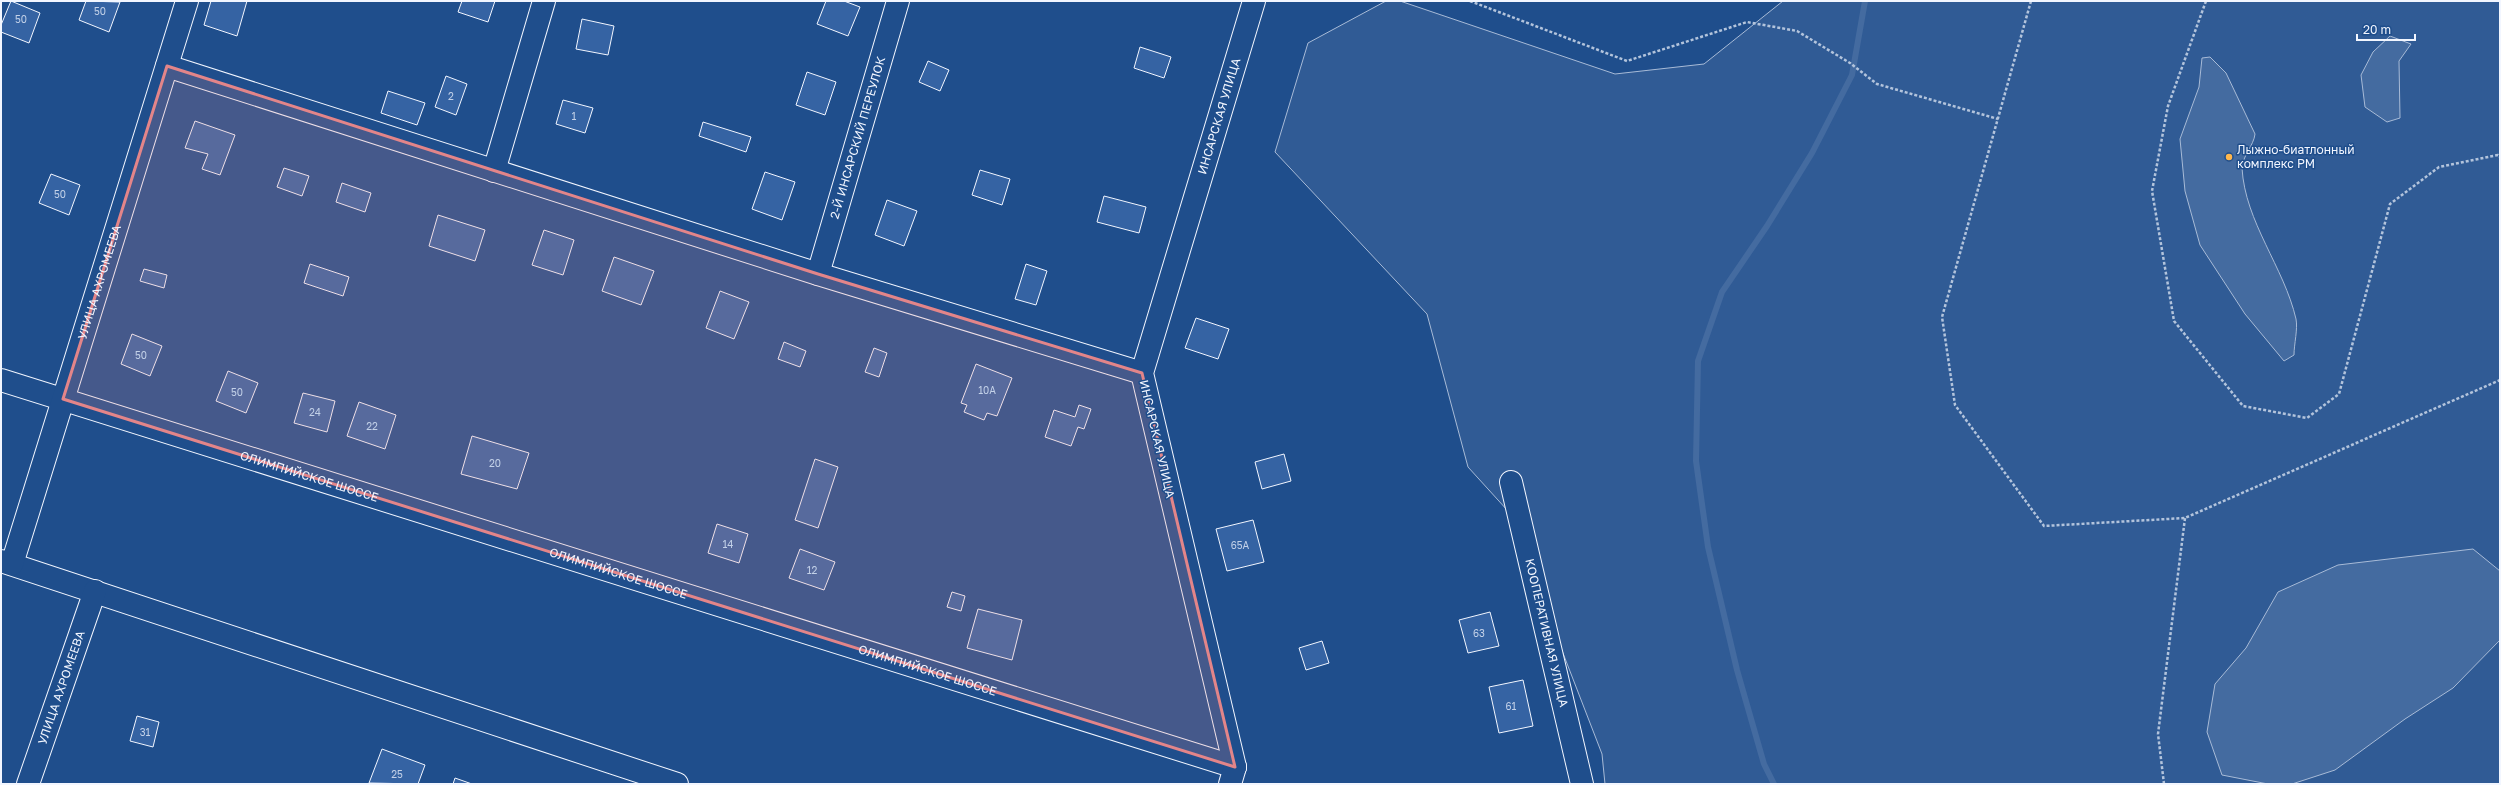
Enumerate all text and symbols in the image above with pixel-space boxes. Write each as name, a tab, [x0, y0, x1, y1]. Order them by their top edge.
house number: 50	[94, 5, 106, 17]
house number: 50	[15, 13, 27, 25]
scale bar	[2357, 16, 2415, 42]
text: 20 m	[2363, 22, 2391, 37]
street label: 2-Й ИНСАРСКИЙ ПЕРЕУЛОК	[827, 54, 889, 221]
street label: ИНСАРСКАЯ УЛИЦА	[1194, 56, 1243, 176]
house number: 2	[448, 90, 454, 102]
house number: 1	[572, 110, 577, 122]
place label: Лыжно-биатлонный комплекс РМ	[2237, 142, 2354, 171]
marker: Лыжно-биатлонный комплекс РМ	[2224, 152, 2234, 162]
house number: 50	[54, 188, 66, 200]
street label: УЛИЦА АХРОМЕЕВА	[74, 223, 124, 341]
house number: 50	[135, 349, 147, 361]
street label: ИНСАРСКАЯ УЛИЦА	[1137, 378, 1178, 499]
house number: 10А	[978, 384, 996, 396]
house number: 50	[231, 386, 243, 398]
house number: 24	[309, 406, 321, 418]
house number: 22	[366, 420, 378, 432]
street label: ОЛИМПИЙСКОЕ ШОССЕ	[238, 447, 380, 505]
house number: 20	[489, 457, 501, 469]
house number: 14	[723, 538, 733, 550]
house number: 65А	[1231, 539, 1250, 551]
street label: ОЛИМПИЙСКОЕ ШОССЕ	[548, 544, 689, 602]
street label: КООПЕРАТИВНАЯ УЛИЦА	[1522, 557, 1572, 708]
house number: 12	[807, 564, 818, 576]
house number: 63	[1473, 627, 1485, 639]
street label: УЛИЦА АХРОМЕЕВА	[34, 629, 88, 746]
street label: ОЛИМПИЙСКОЕ ШОССЕ	[857, 641, 999, 699]
house number: 61	[1506, 700, 1517, 712]
house number: 31	[140, 726, 150, 738]
house number: 25	[391, 768, 403, 780]

